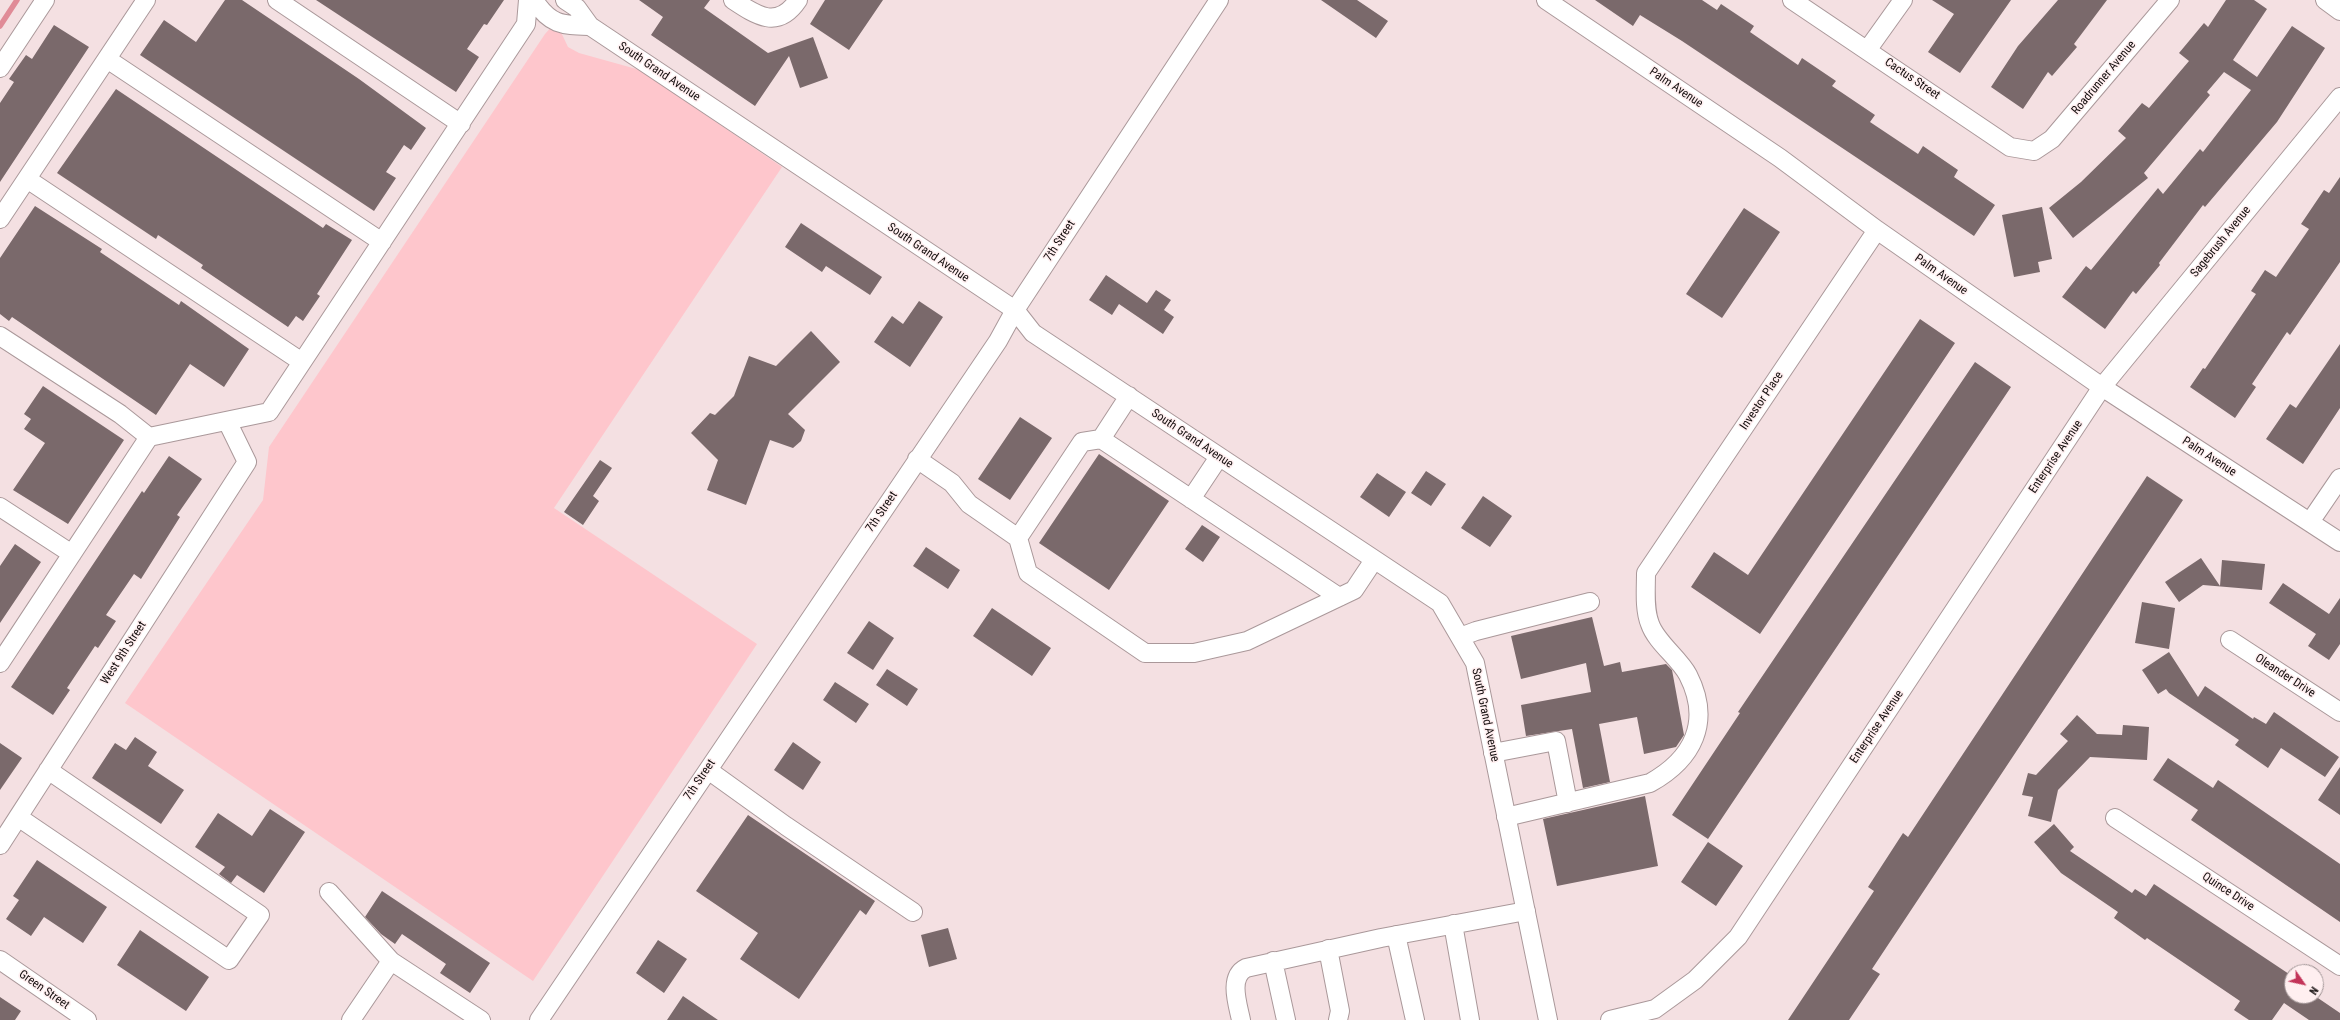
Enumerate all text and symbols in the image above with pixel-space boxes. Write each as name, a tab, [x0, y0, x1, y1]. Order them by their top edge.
street label: Roadrunner Avenue	[2069, 38, 2139, 118]
street label: South Grand Avenue	[615, 39, 703, 105]
street label: Cactus Street	[1882, 55, 1942, 103]
street label: Palm Avenue	[1647, 65, 1705, 111]
street label: Sagebrush Avenue	[2188, 203, 2254, 281]
street label: 7th Street	[1041, 218, 1079, 264]
street label: South Grand Avenue	[884, 220, 972, 286]
street label: Palm Avenue	[1912, 251, 1970, 299]
street label: Investor Place	[1737, 369, 1787, 433]
street label: South Grand Avenue	[1148, 406, 1236, 472]
street label: Enterprise Avenue	[2026, 418, 2086, 496]
street label: Palm Avenue	[2179, 434, 2239, 480]
street label: 7th Street	[863, 489, 901, 535]
street label: West 9th Street	[98, 619, 150, 687]
street label: Oleander Drive	[2252, 651, 2318, 701]
street label: South Grand Avenue	[1468, 667, 1502, 763]
street label: Enterprise Avenue	[1847, 688, 1907, 766]
street label: 7th Street	[681, 757, 719, 803]
street label: Quince Drive	[2199, 870, 2257, 914]
north arrow	[2284, 964, 2324, 1004]
street label: Green Street	[16, 967, 72, 1013]
text: N	[2306, 984, 2321, 997]

